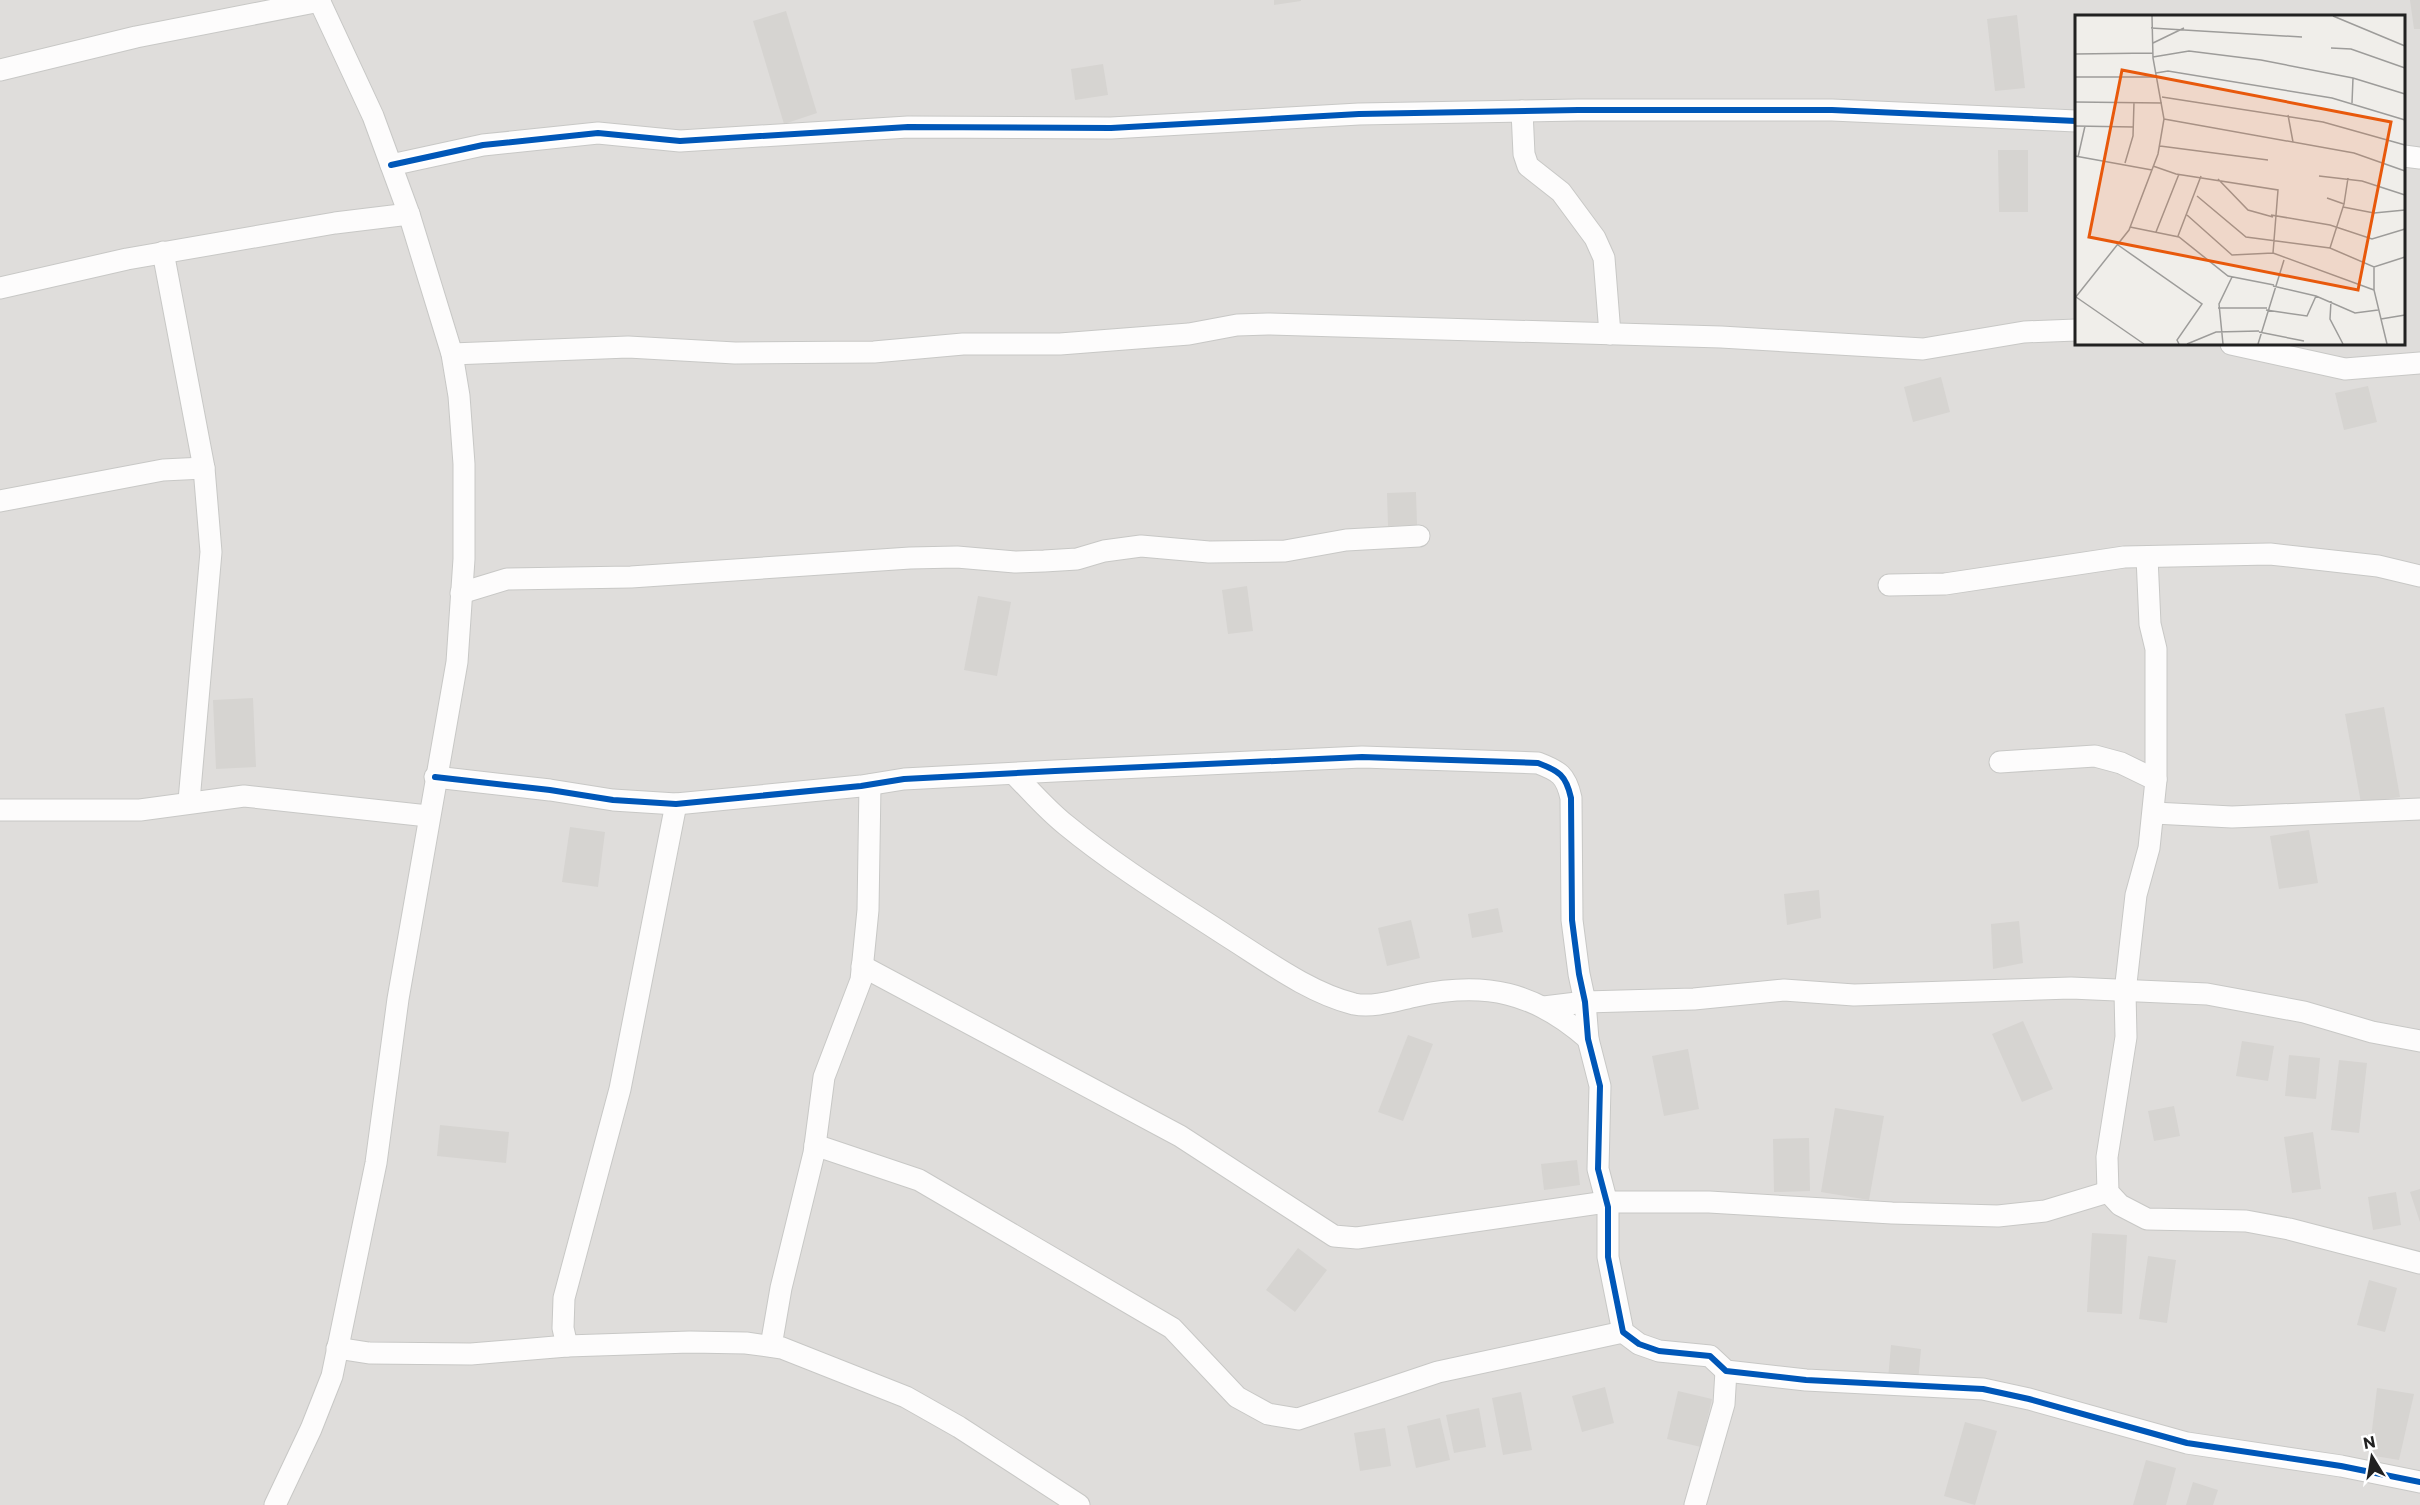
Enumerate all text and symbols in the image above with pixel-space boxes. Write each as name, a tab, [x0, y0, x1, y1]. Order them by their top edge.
inset map	[2075, 15, 2405, 345]
north arrow	[2342, 1427, 2402, 1487]
text: N	[2361, 1431, 2377, 1452]

